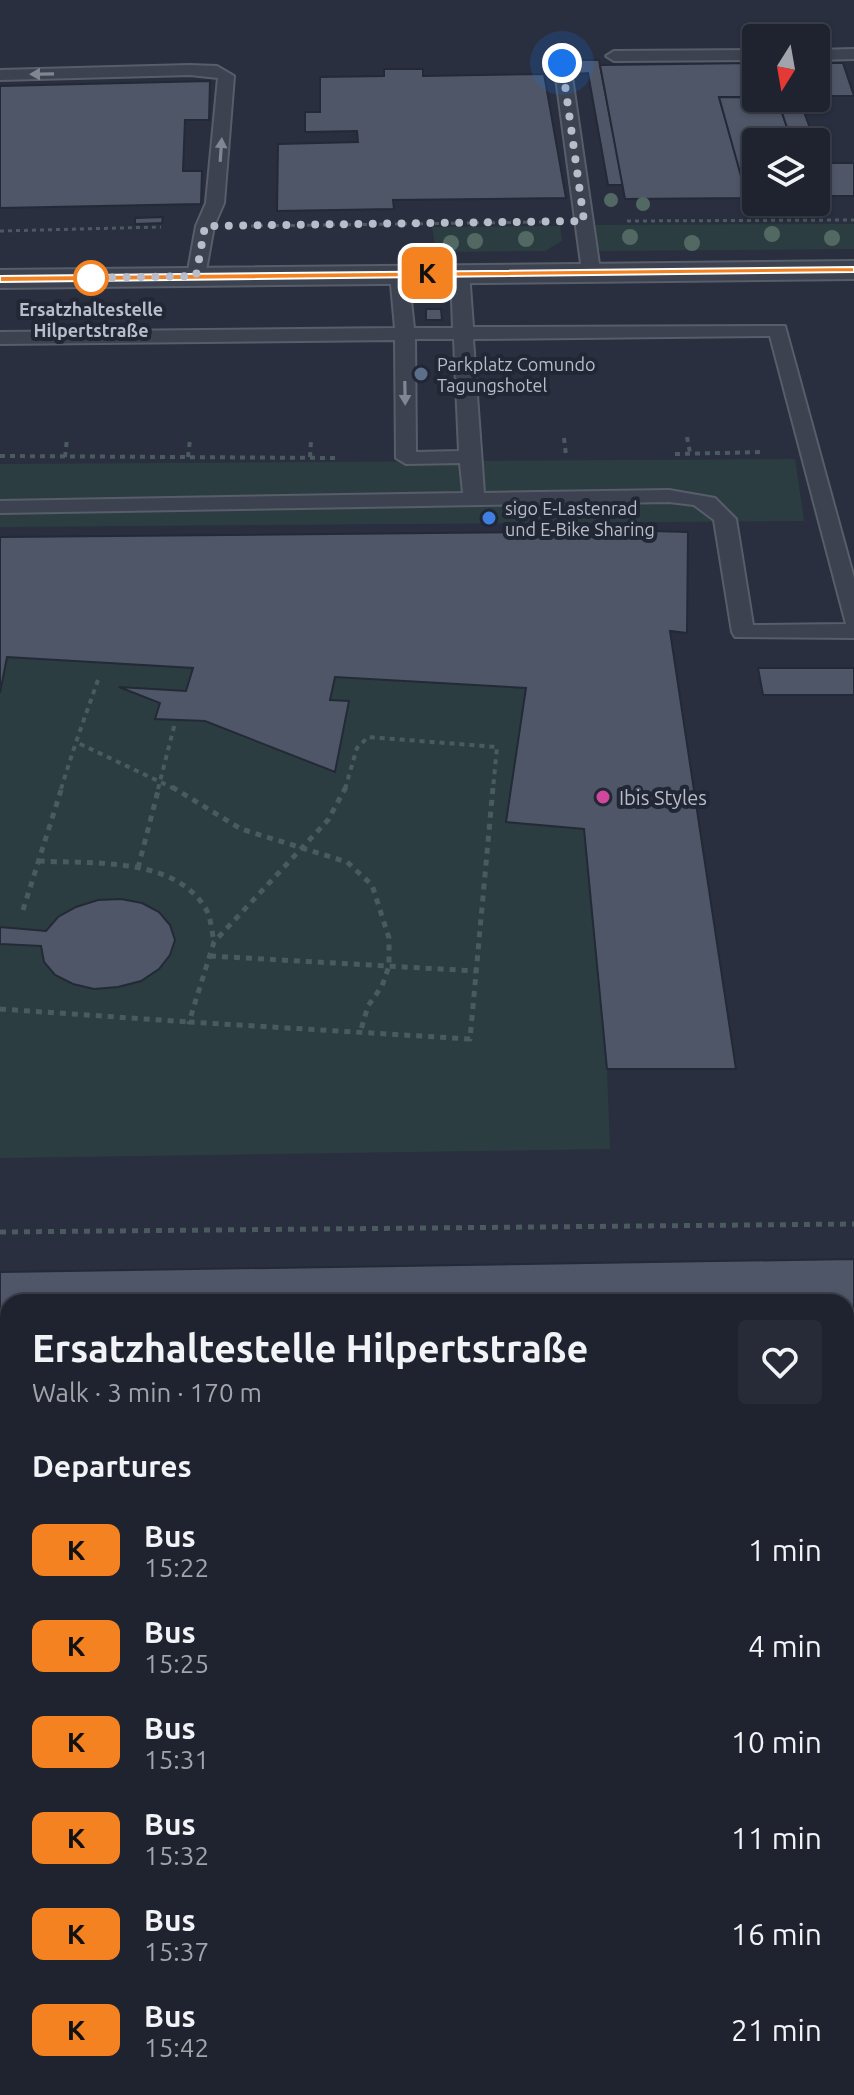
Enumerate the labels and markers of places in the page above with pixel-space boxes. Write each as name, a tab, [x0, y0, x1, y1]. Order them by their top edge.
marker: Ersatzhaltestelle Hilpertstraße	[74, 261, 108, 295]
place label: Ersatzhaltestelle Hilpertstraße	[19, 299, 163, 340]
place label: Parkplatz Comundo Tagungshotel	[437, 354, 595, 395]
marker: Parkplatz Comundo Tagungshotel	[412, 365, 430, 383]
place label: sigo E-Lastenrad und E-Bike Sharing	[505, 498, 655, 539]
marker: sigo E-Lastenrad und E-Bike Sharing	[480, 509, 498, 527]
place label: Ibis Styles	[619, 786, 707, 809]
marker: Ibis Styles	[594, 788, 612, 806]

